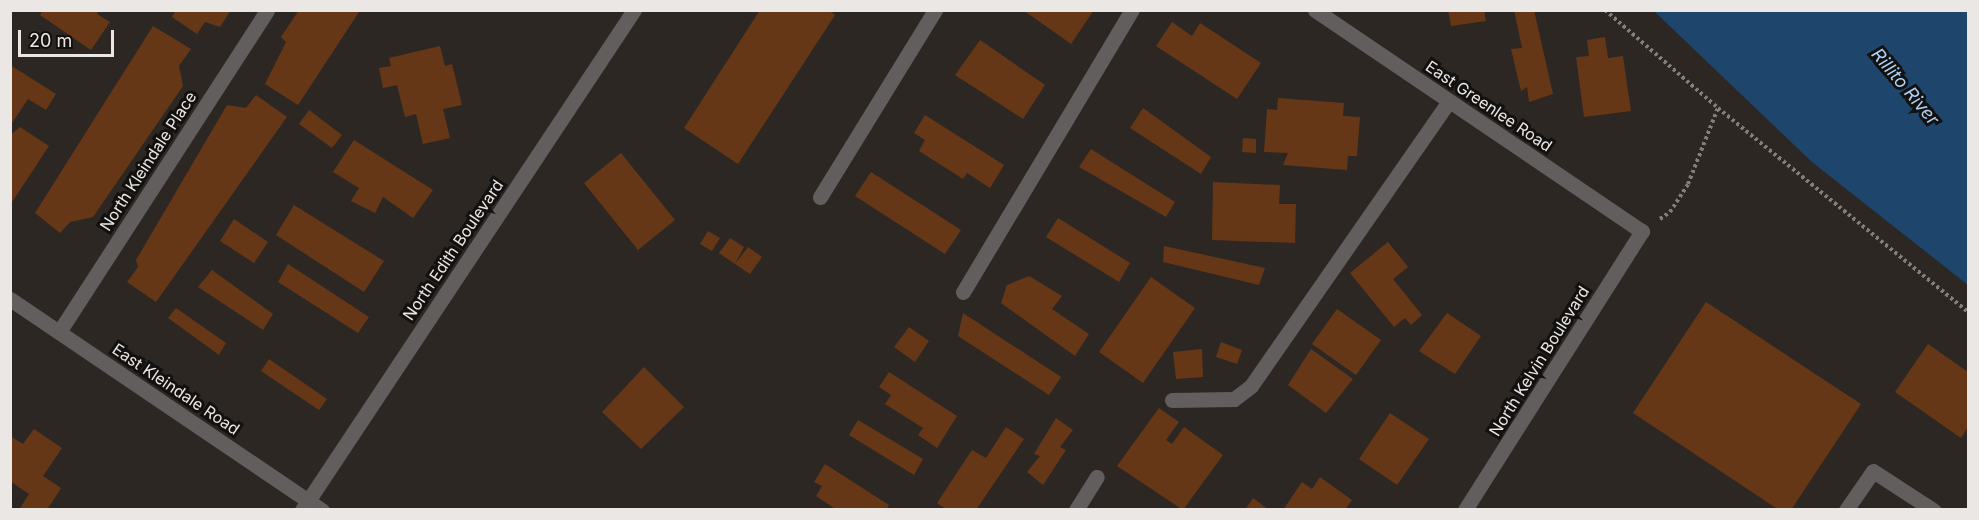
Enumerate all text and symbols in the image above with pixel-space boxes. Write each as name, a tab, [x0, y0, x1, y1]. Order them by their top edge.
scale bar	[21, 18, 117, 56]
text: 20 m	[29, 30, 72, 51]
water label: Rillito River	[1867, 44, 1943, 130]
street label: East Greenlee Road	[1422, 57, 1556, 155]
street label: North Kleindale Place	[96, 88, 200, 234]
street label: North Edith Boulevard	[399, 176, 507, 324]
street label: North Kelvin Boulevard	[1485, 282, 1593, 440]
street label: East Kleindale Road	[109, 339, 243, 439]

